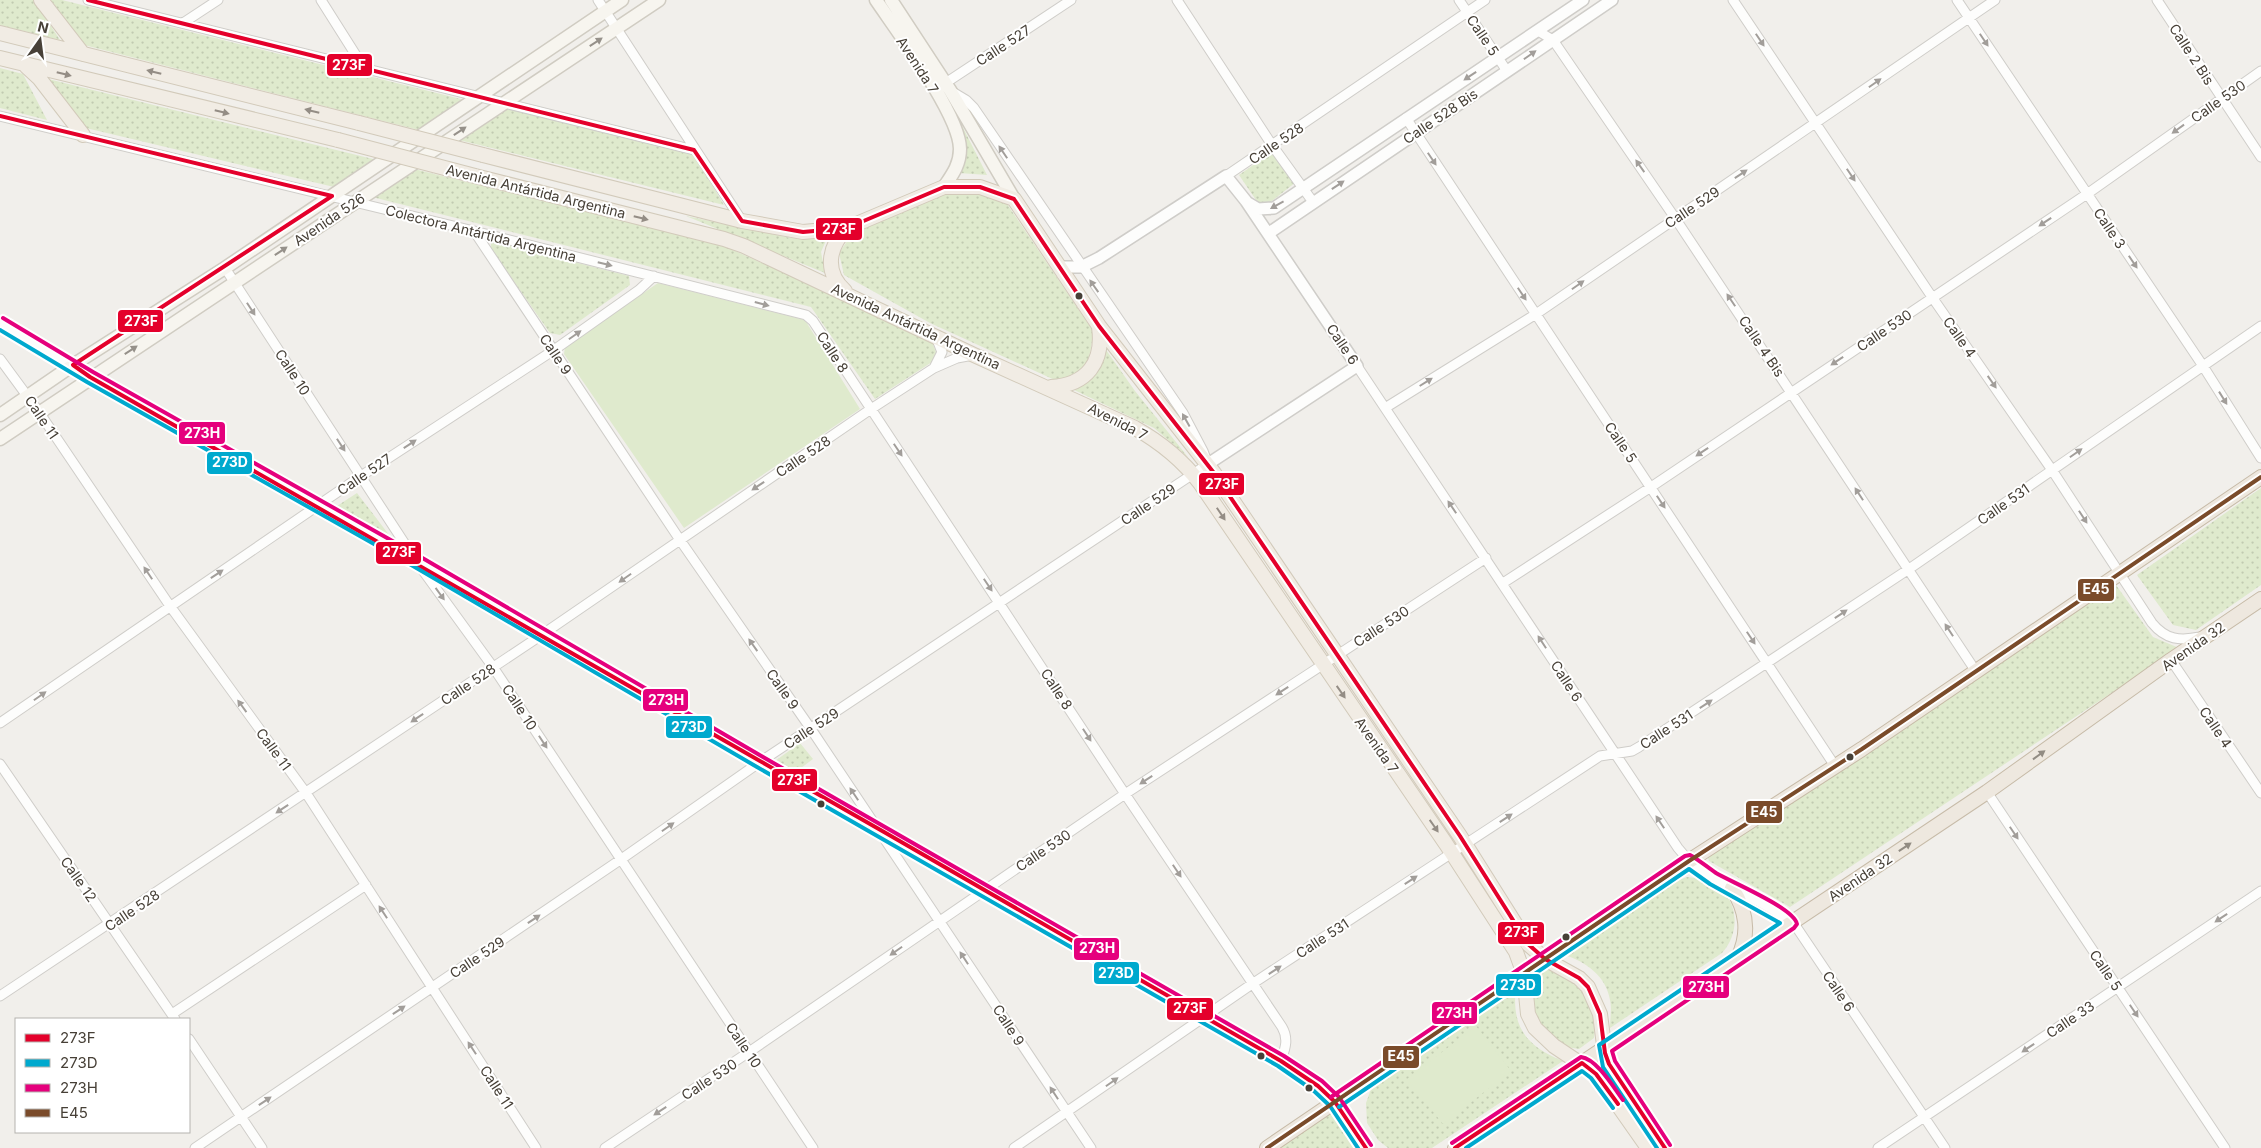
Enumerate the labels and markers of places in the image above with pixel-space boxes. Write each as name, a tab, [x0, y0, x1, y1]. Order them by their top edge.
unlabelled marker	[1074, 291, 1084, 301]
unlabelled marker	[1845, 752, 1855, 762]
unlabelled marker	[816, 799, 826, 809]
unlabelled marker	[1561, 932, 1571, 942]
unlabelled marker	[1256, 1051, 1266, 1061]
unlabelled marker	[1304, 1083, 1314, 1093]

